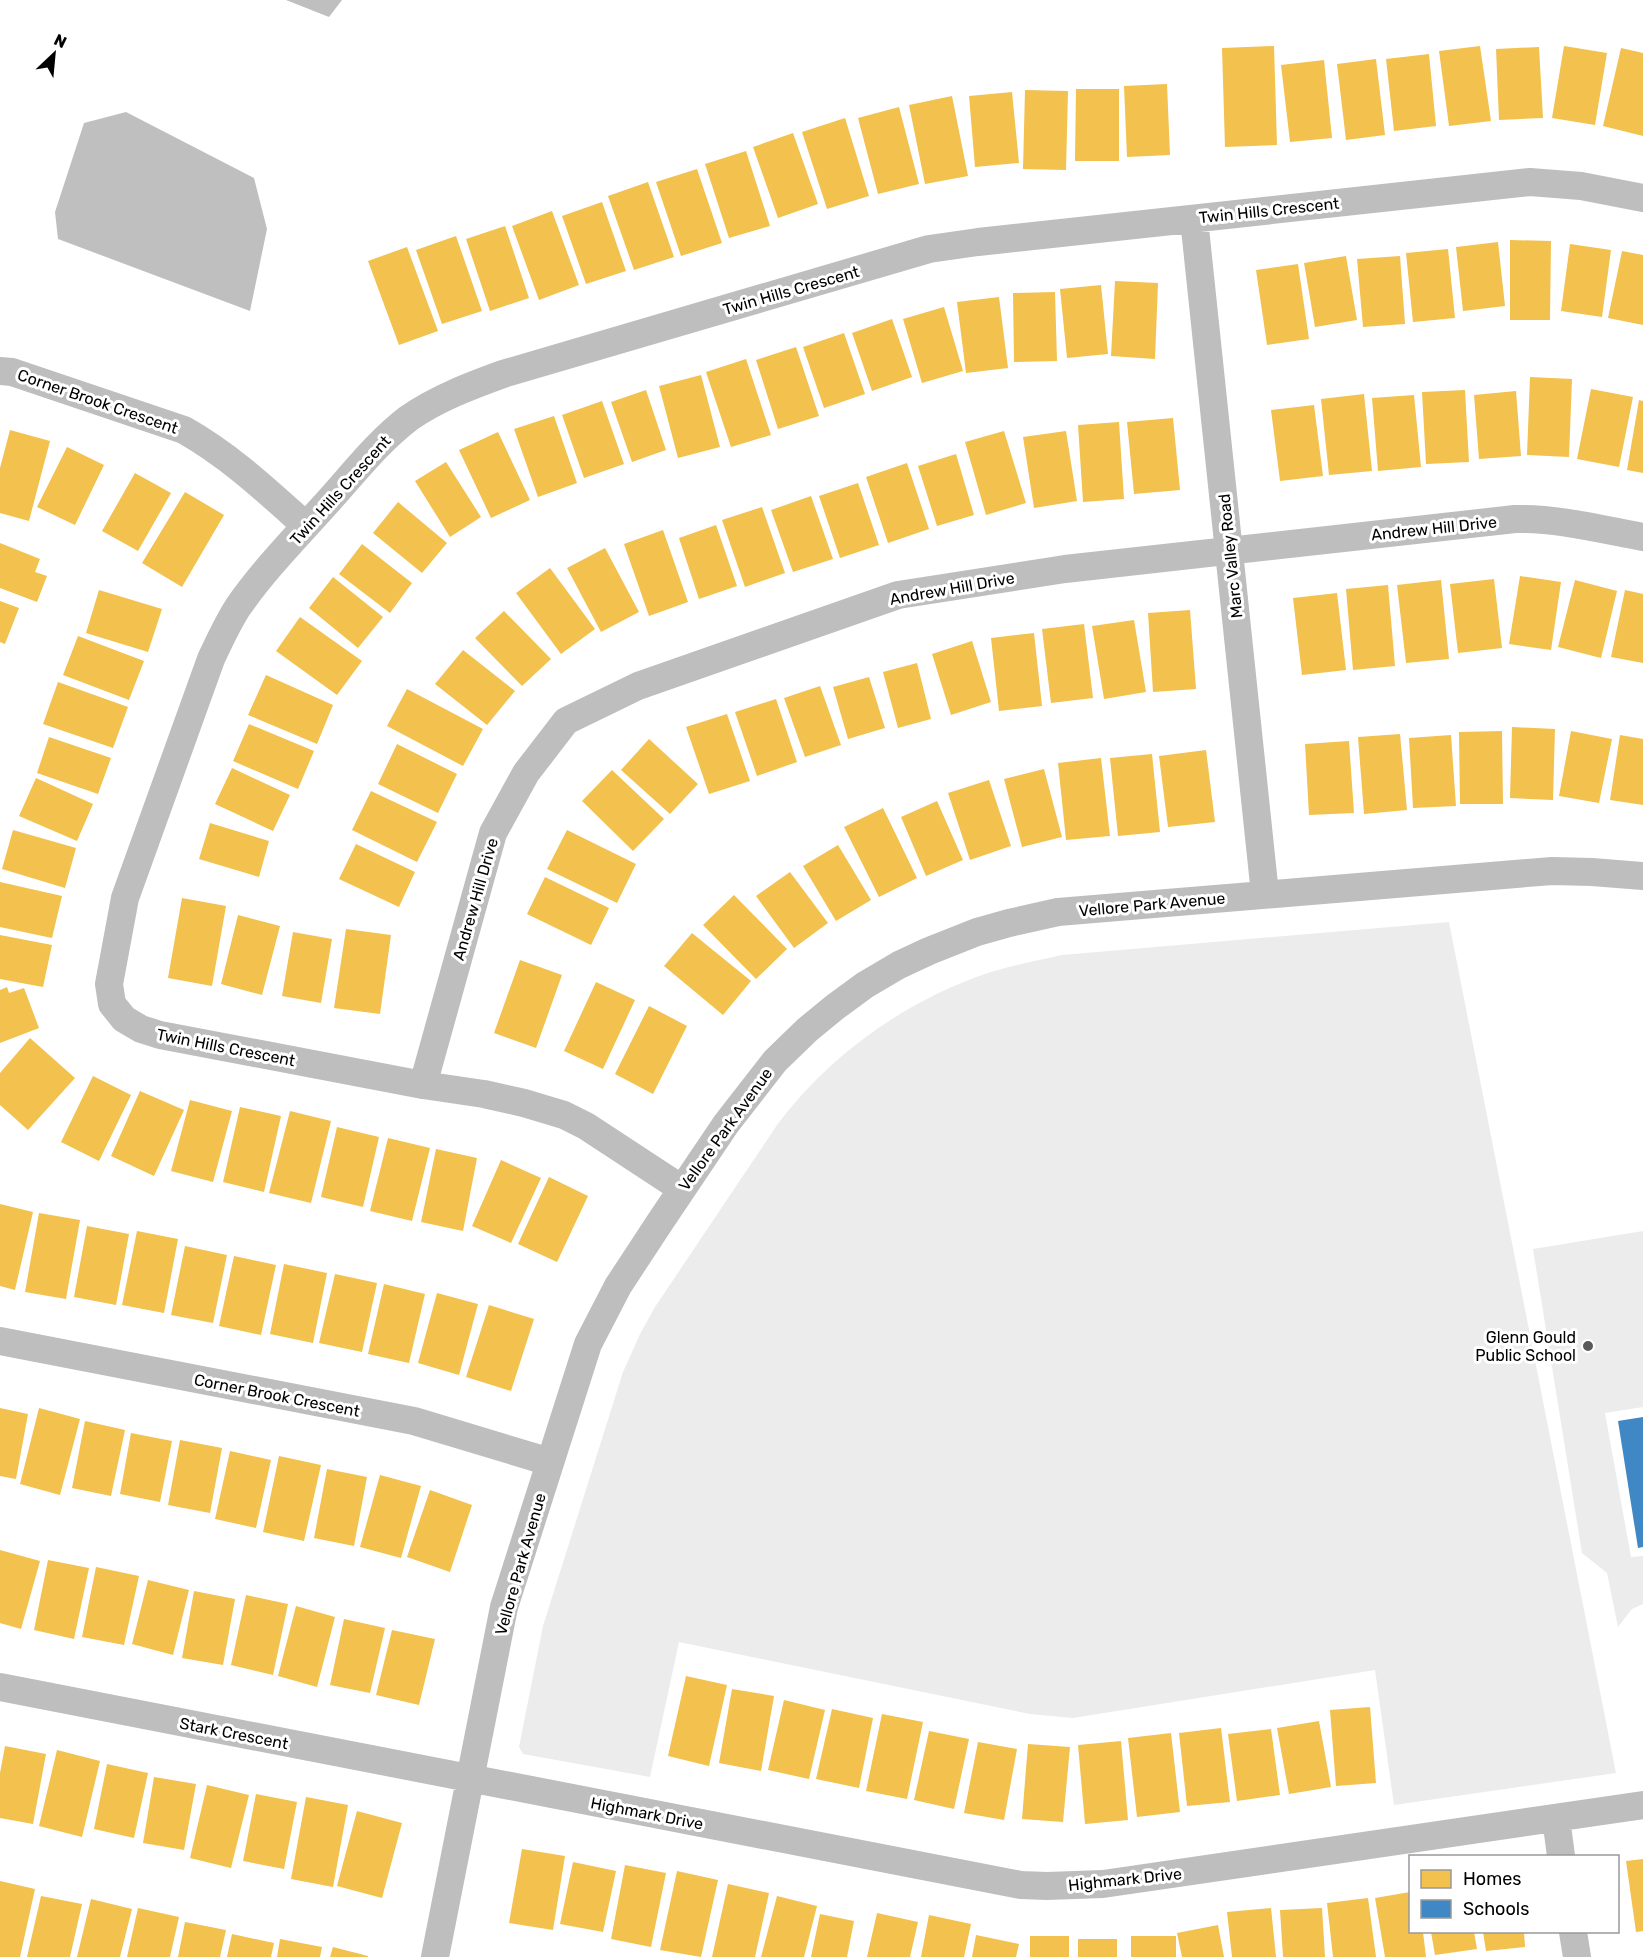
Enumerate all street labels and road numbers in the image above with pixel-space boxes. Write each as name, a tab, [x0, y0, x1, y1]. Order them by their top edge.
street label: Twin Hills Crescent	[1198, 194, 1340, 227]
street label: Twin Hills Crescent	[721, 262, 861, 319]
street label: Corner Brook Crescent	[15, 365, 181, 438]
street label: Twin Hills Crescent	[286, 432, 395, 549]
street label: Marc Valley Road	[1215, 493, 1246, 619]
street label: Andrew Hill Drive	[1370, 512, 1498, 545]
street label: Andrew Hill Drive	[888, 568, 1016, 609]
street label: Andrew Hill Drive	[449, 836, 502, 963]
street label: Vellore Park Avenue	[1078, 889, 1226, 920]
street label: Twin Hills Crescent	[155, 1025, 297, 1070]
street label: Vellore Park Avenue	[675, 1064, 776, 1194]
street label: Corner Brook Crescent	[192, 1370, 361, 1421]
street label: Vellore Park Avenue	[491, 1491, 550, 1637]
street label: Stark Crescent	[178, 1714, 290, 1753]
street label: Highmark Drive	[589, 1793, 705, 1834]
street label: Highmark Drive	[1067, 1864, 1183, 1895]

